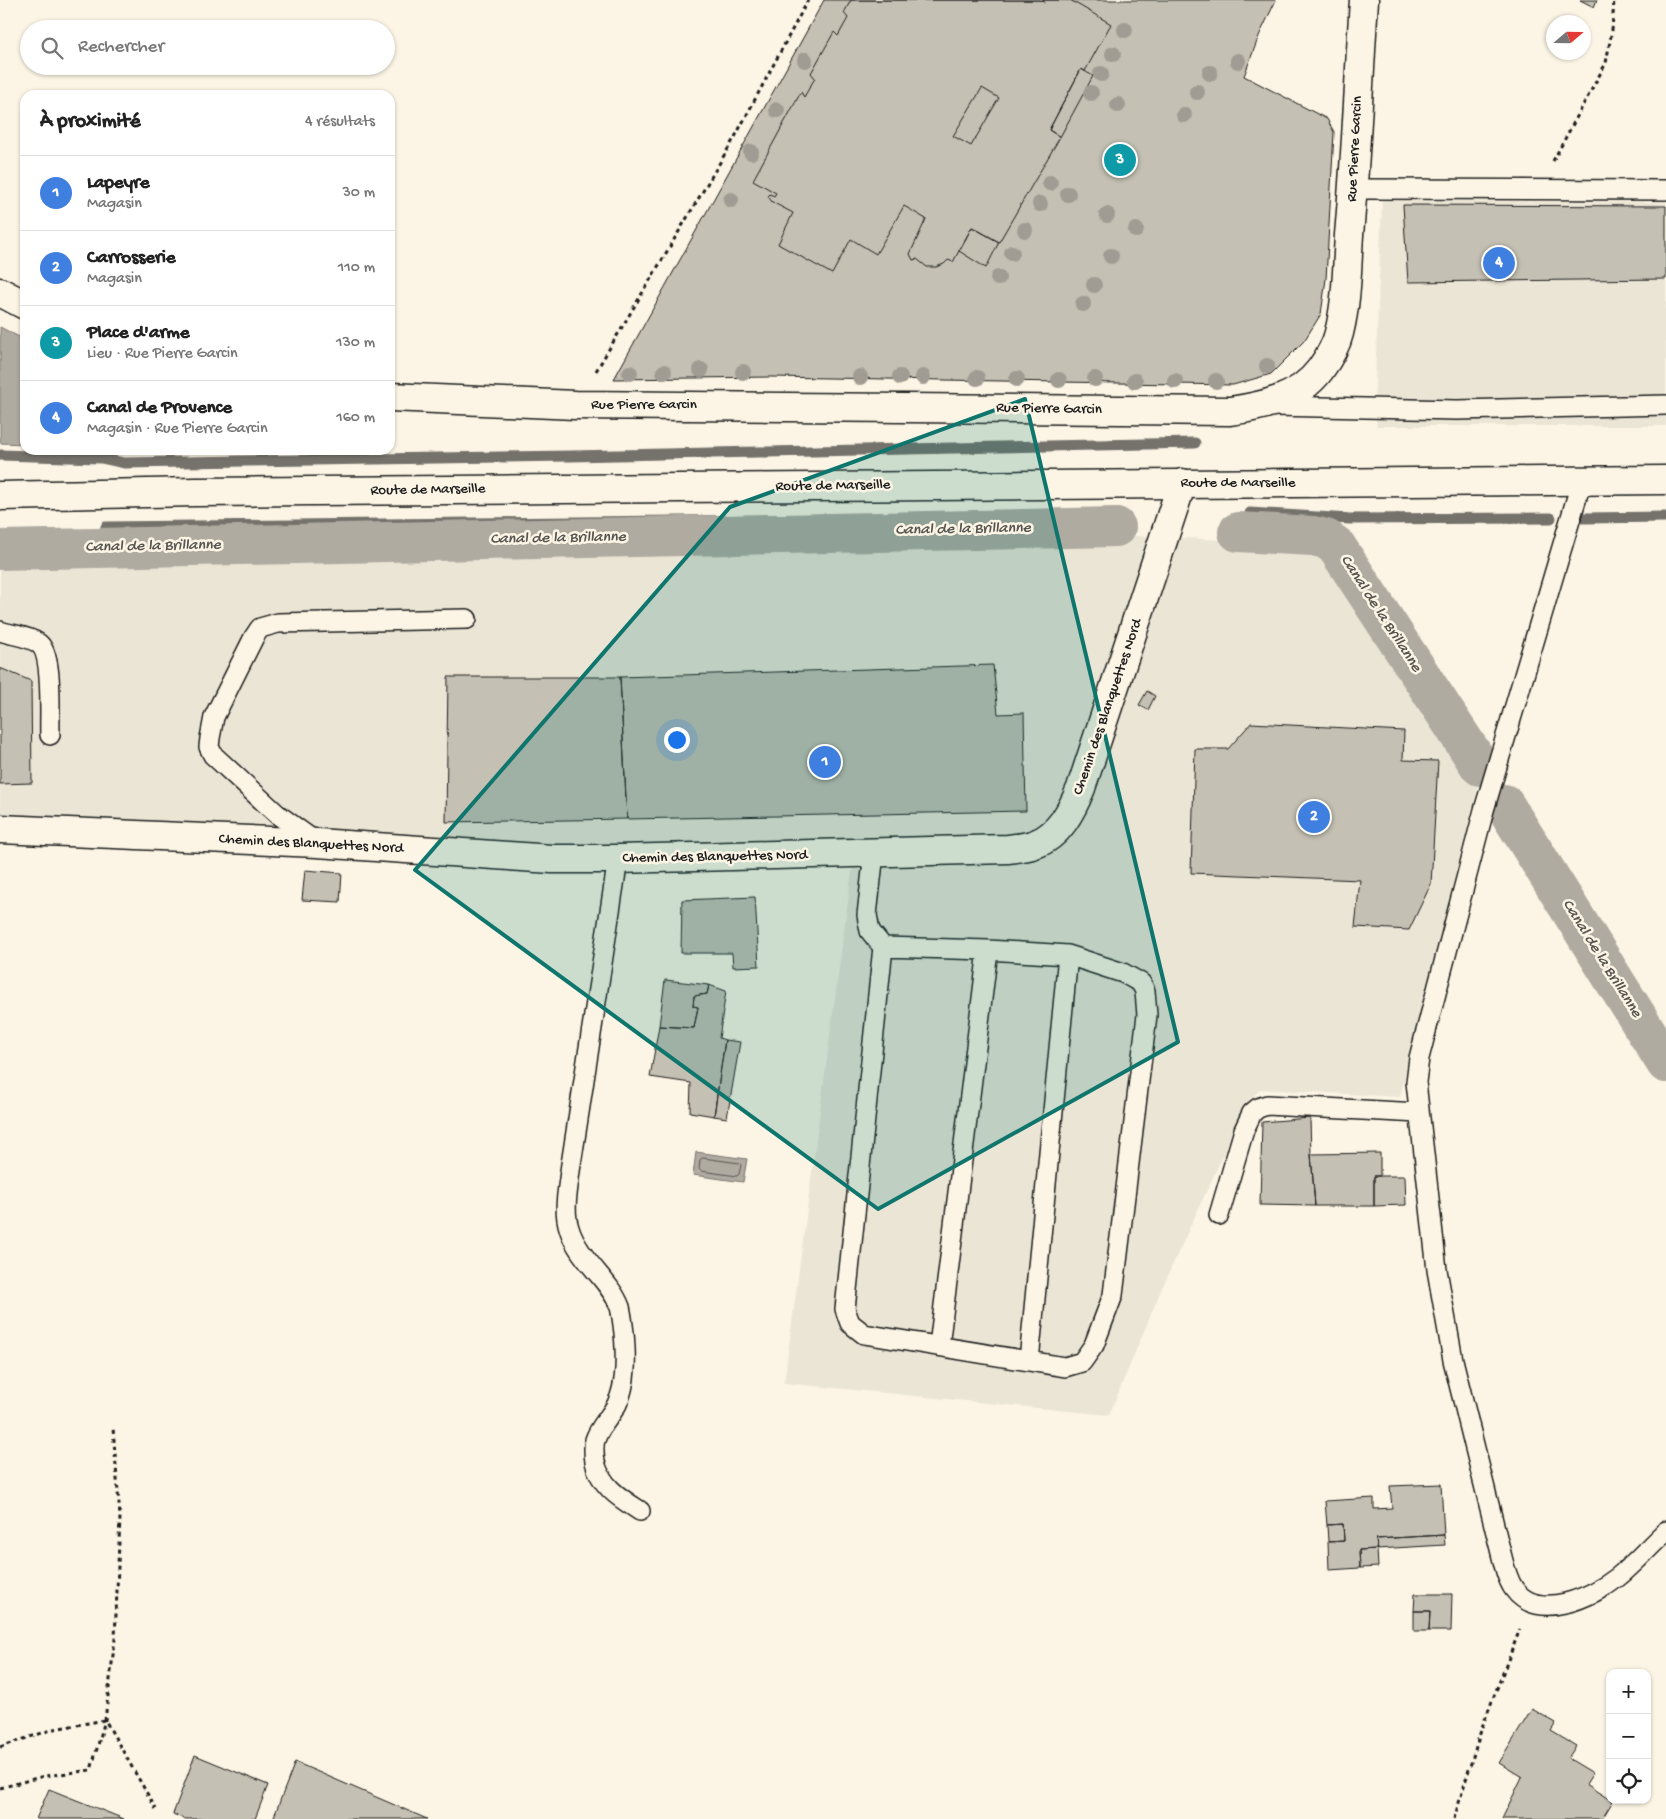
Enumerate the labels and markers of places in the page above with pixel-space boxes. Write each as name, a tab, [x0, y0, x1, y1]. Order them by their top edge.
pin: 3	[1104, 141, 1136, 179]
pin: 4	[1483, 244, 1515, 282]
pin: 1	[809, 743, 841, 781]
pin: 2	[1298, 798, 1330, 836]

